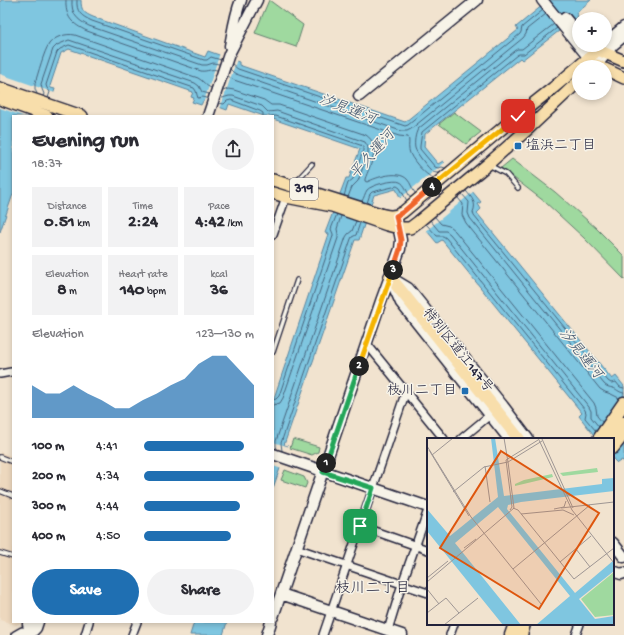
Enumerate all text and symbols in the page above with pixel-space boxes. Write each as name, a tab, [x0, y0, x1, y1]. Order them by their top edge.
map controls	[572, 12, 612, 100]
button: +	[572, 12, 612, 52]
button: −	[572, 60, 612, 100]
water label: 汐見運河	[316, 90, 380, 130]
pin	[501, 99, 535, 133]
icon: check	[507, 105, 529, 127]
water label: 平久運河	[346, 124, 401, 184]
button: share	[212, 128, 254, 170]
text: Evening run	[32, 129, 139, 155]
place label: 塩浜二丁目	[526, 138, 596, 155]
marker: 塩浜二丁目	[513, 141, 523, 151]
text: 18:37	[32, 157, 62, 172]
pin: 4	[422, 177, 442, 197]
road number: 319	[290, 178, 318, 200]
text: 4	[429, 181, 435, 193]
text: Distance	[48, 201, 86, 213]
text: Time	[133, 201, 153, 213]
text: Pace	[208, 201, 230, 213]
text: 0.51	[44, 213, 75, 233]
text: 2:24	[128, 213, 158, 233]
text: 4:42	[195, 213, 225, 233]
text: km	[75, 218, 90, 230]
text: /km	[225, 218, 243, 230]
pin: 3	[383, 260, 403, 280]
text: 3	[390, 264, 396, 276]
text: Elevation	[45, 269, 89, 281]
text: Heart rate	[118, 269, 168, 281]
text: kcal	[210, 269, 228, 281]
text: 8	[57, 281, 66, 301]
text: 140	[120, 281, 144, 301]
text: 36	[210, 281, 228, 301]
text: m	[66, 286, 77, 298]
text: bpm	[144, 286, 166, 298]
street label: 特別区道江147号	[418, 305, 496, 397]
water label: 汐見運河	[554, 324, 608, 385]
text: Elevation	[32, 327, 84, 342]
text: 123–130 m	[196, 327, 254, 342]
pin: 2	[349, 356, 369, 376]
text: 2	[356, 360, 362, 372]
place label: 枝川二丁目	[387, 383, 457, 400]
marker: 枝川二丁目	[460, 386, 470, 396]
inset map	[427, 438, 614, 625]
text: 100 m	[32, 439, 64, 454]
text: 4:41	[96, 439, 118, 454]
pin: 1	[316, 453, 336, 473]
text: 1	[324, 457, 328, 469]
text: 200 m	[32, 469, 65, 484]
text: 4:34	[96, 469, 119, 484]
text: 300 m	[32, 499, 66, 514]
text: 4:44	[96, 499, 119, 514]
pin	[343, 509, 377, 543]
icon: arrive	[349, 515, 371, 537]
text: 400 m	[32, 529, 65, 544]
text: 4:50	[96, 529, 120, 544]
button: Save	[32, 569, 139, 615]
button: Share	[147, 569, 254, 615]
district label: 枝川二丁目	[335, 580, 411, 598]

